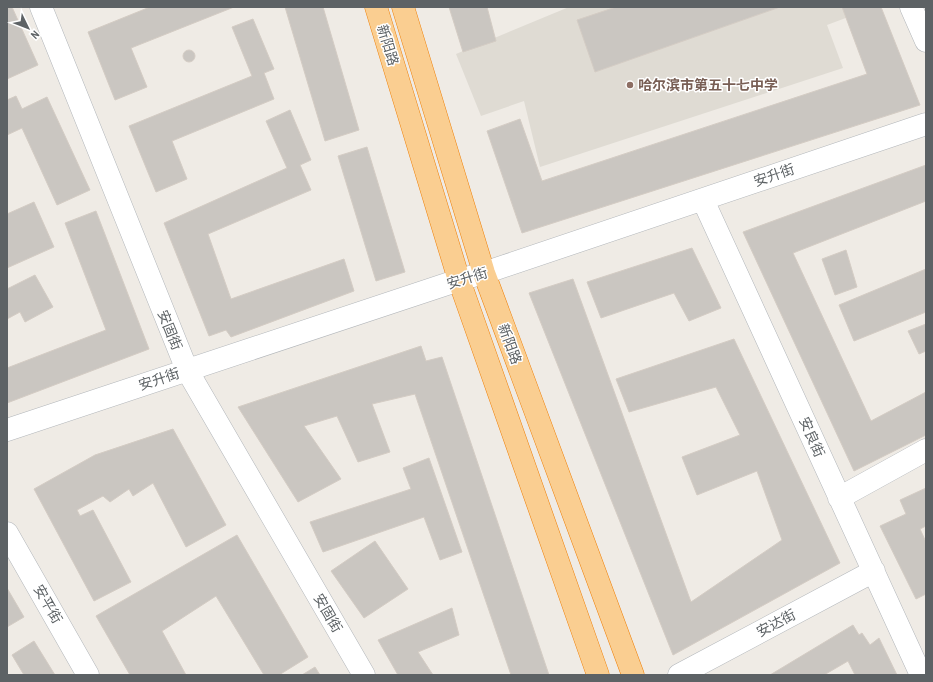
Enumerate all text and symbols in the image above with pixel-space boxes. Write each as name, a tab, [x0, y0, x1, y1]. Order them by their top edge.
north arrow	[8, 8, 48, 48]
street label: 新阳路	[373, 22, 403, 68]
text: N	[28, 28, 43, 42]
place label: 哈尔滨市第五十七中学	[638, 76, 778, 94]
marker: 哈尔滨市第五十七中学	[625, 80, 635, 90]
street label: 安升街	[751, 160, 797, 190]
street label: 安升街	[444, 263, 490, 293]
street label: 安固街	[154, 307, 186, 353]
street label: 新阳路	[494, 321, 526, 367]
street label: 安升街	[136, 364, 182, 394]
street label: 安良街	[795, 414, 829, 460]
street label: 安平街	[30, 581, 66, 627]
street label: 安固街	[310, 590, 346, 636]
street label: 安达街	[753, 605, 799, 641]

